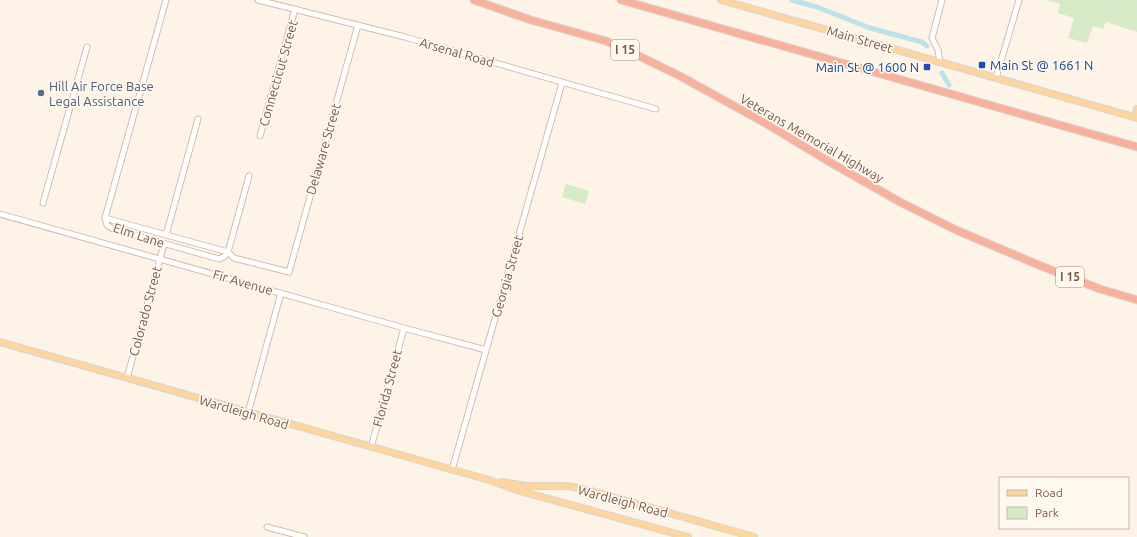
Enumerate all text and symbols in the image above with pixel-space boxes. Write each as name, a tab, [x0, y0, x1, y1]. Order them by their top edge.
street label: Connecticut Street	[256, 18, 300, 128]
street label: Main Street	[825, 23, 895, 55]
street label: Arsenal Road	[418, 35, 496, 69]
road number: I 15	[611, 40, 639, 60]
place label: Main St @ 1661 N	[990, 58, 1093, 72]
place label: Main St @ 1600 N	[816, 60, 919, 74]
marker: Main St @ 1661 N	[977, 60, 987, 70]
marker: Main St @ 1600 N	[922, 62, 932, 72]
place label: Hill Air Force Base Legal Assistance	[49, 79, 154, 108]
marker: Hill Air Force Base Legal Assistance	[36, 88, 46, 98]
street label: Veterans Memorial Highway	[738, 91, 886, 185]
street label: Delaware Street	[303, 102, 343, 196]
street label: Elm Lane	[112, 220, 166, 250]
street label: Georgia Street	[489, 233, 525, 319]
street label: Colorado Street	[126, 264, 164, 358]
street label: Fir Avenue	[211, 267, 275, 297]
road number: I 15	[1056, 267, 1084, 287]
street label: Florida Street	[370, 348, 404, 428]
street label: Wardleigh Road	[198, 393, 290, 431]
legend	[999, 477, 1129, 529]
street label: Wardleigh Road	[576, 482, 670, 520]
text: Road	[1035, 486, 1063, 499]
text: Park	[1035, 506, 1059, 519]

